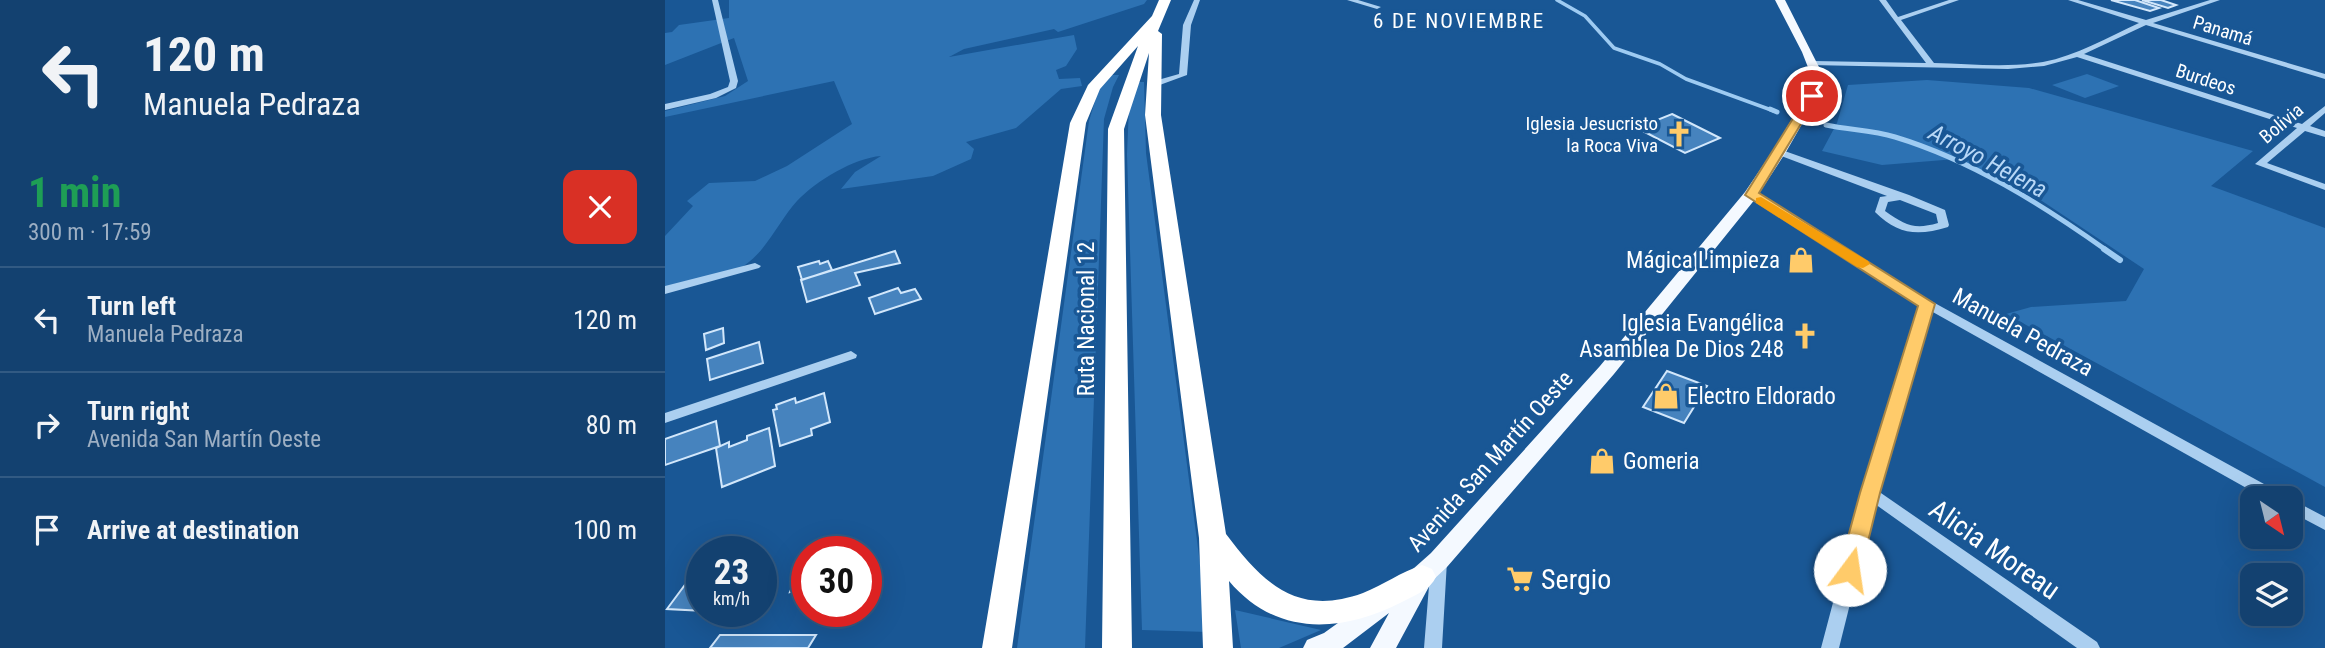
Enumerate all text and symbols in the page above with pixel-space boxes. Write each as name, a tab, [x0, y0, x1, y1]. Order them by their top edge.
district label: 6 DE NOVIEMBRE	[1373, 9, 1545, 33]
street label: Panamá	[2190, 11, 2256, 50]
text: 120 m	[143, 26, 265, 83]
icon: left	[28, 28, 119, 119]
street label: Burdeos	[2173, 59, 2239, 100]
pin	[1782, 66, 1842, 126]
icon: arrive	[1793, 77, 1831, 115]
text: Manuela Pedraza	[143, 85, 361, 123]
street label: Bolivia	[2255, 98, 2308, 148]
place label: Iglesia Jesucristo la Roca Viva	[1526, 112, 1658, 157]
water label: Arroyo Helena	[1923, 118, 2052, 204]
church icon: Iglesia Jesucristo la Roca Viva	[1664, 119, 1694, 149]
text: 1 min	[28, 168, 121, 217]
button: close	[563, 170, 637, 244]
text: 300 m · 17:59	[28, 219, 152, 246]
street label: Ruta Nacional 12	[1073, 242, 1100, 396]
shop icon: Mágica Limpieza	[1786, 245, 1816, 275]
place label: Mágica Limpieza	[1626, 247, 1780, 274]
street label: Manuela Pedraza	[1948, 283, 2098, 382]
text: Turn left	[87, 291, 176, 321]
icon: left	[28, 301, 66, 339]
text: 120 m	[573, 305, 637, 335]
place label: Iglesia Evangélica Asamblea De Dios 248	[1579, 310, 1784, 363]
text: Manuela Pedraza	[87, 321, 244, 348]
church icon: Iglesia Evangélica Asamblea De Dios 248	[1790, 321, 1820, 351]
street label: Avenida San Martín Oeste	[1402, 365, 1579, 557]
shop icon: Electro Eldorado	[1651, 381, 1681, 411]
place label: Electro Eldorado	[1687, 383, 1836, 410]
text: Turn right	[87, 396, 189, 426]
icon: right	[28, 406, 66, 444]
text: 80 m	[586, 410, 637, 440]
text: Avenida San Martín Oeste	[87, 426, 321, 453]
shop icon: Gomeria	[1587, 446, 1617, 476]
place label: Gomeria	[1623, 448, 1700, 475]
north arrow	[2240, 486, 2303, 550]
map controls	[2240, 486, 2303, 626]
street label: Alicia Moreau	[1923, 492, 2066, 606]
icon: arrive	[28, 511, 66, 549]
text: Arrive at destination	[87, 515, 299, 545]
text: 100 m	[573, 515, 637, 545]
position arrow	[1813, 533, 1887, 607]
speed limit sign: 30	[791, 536, 882, 627]
text: 23	[714, 552, 749, 593]
place label: Sergio	[1541, 563, 1611, 596]
button: layers	[2240, 563, 2303, 626]
supermarket icon: Sergio	[1505, 564, 1535, 594]
text: km/h	[713, 588, 750, 609]

